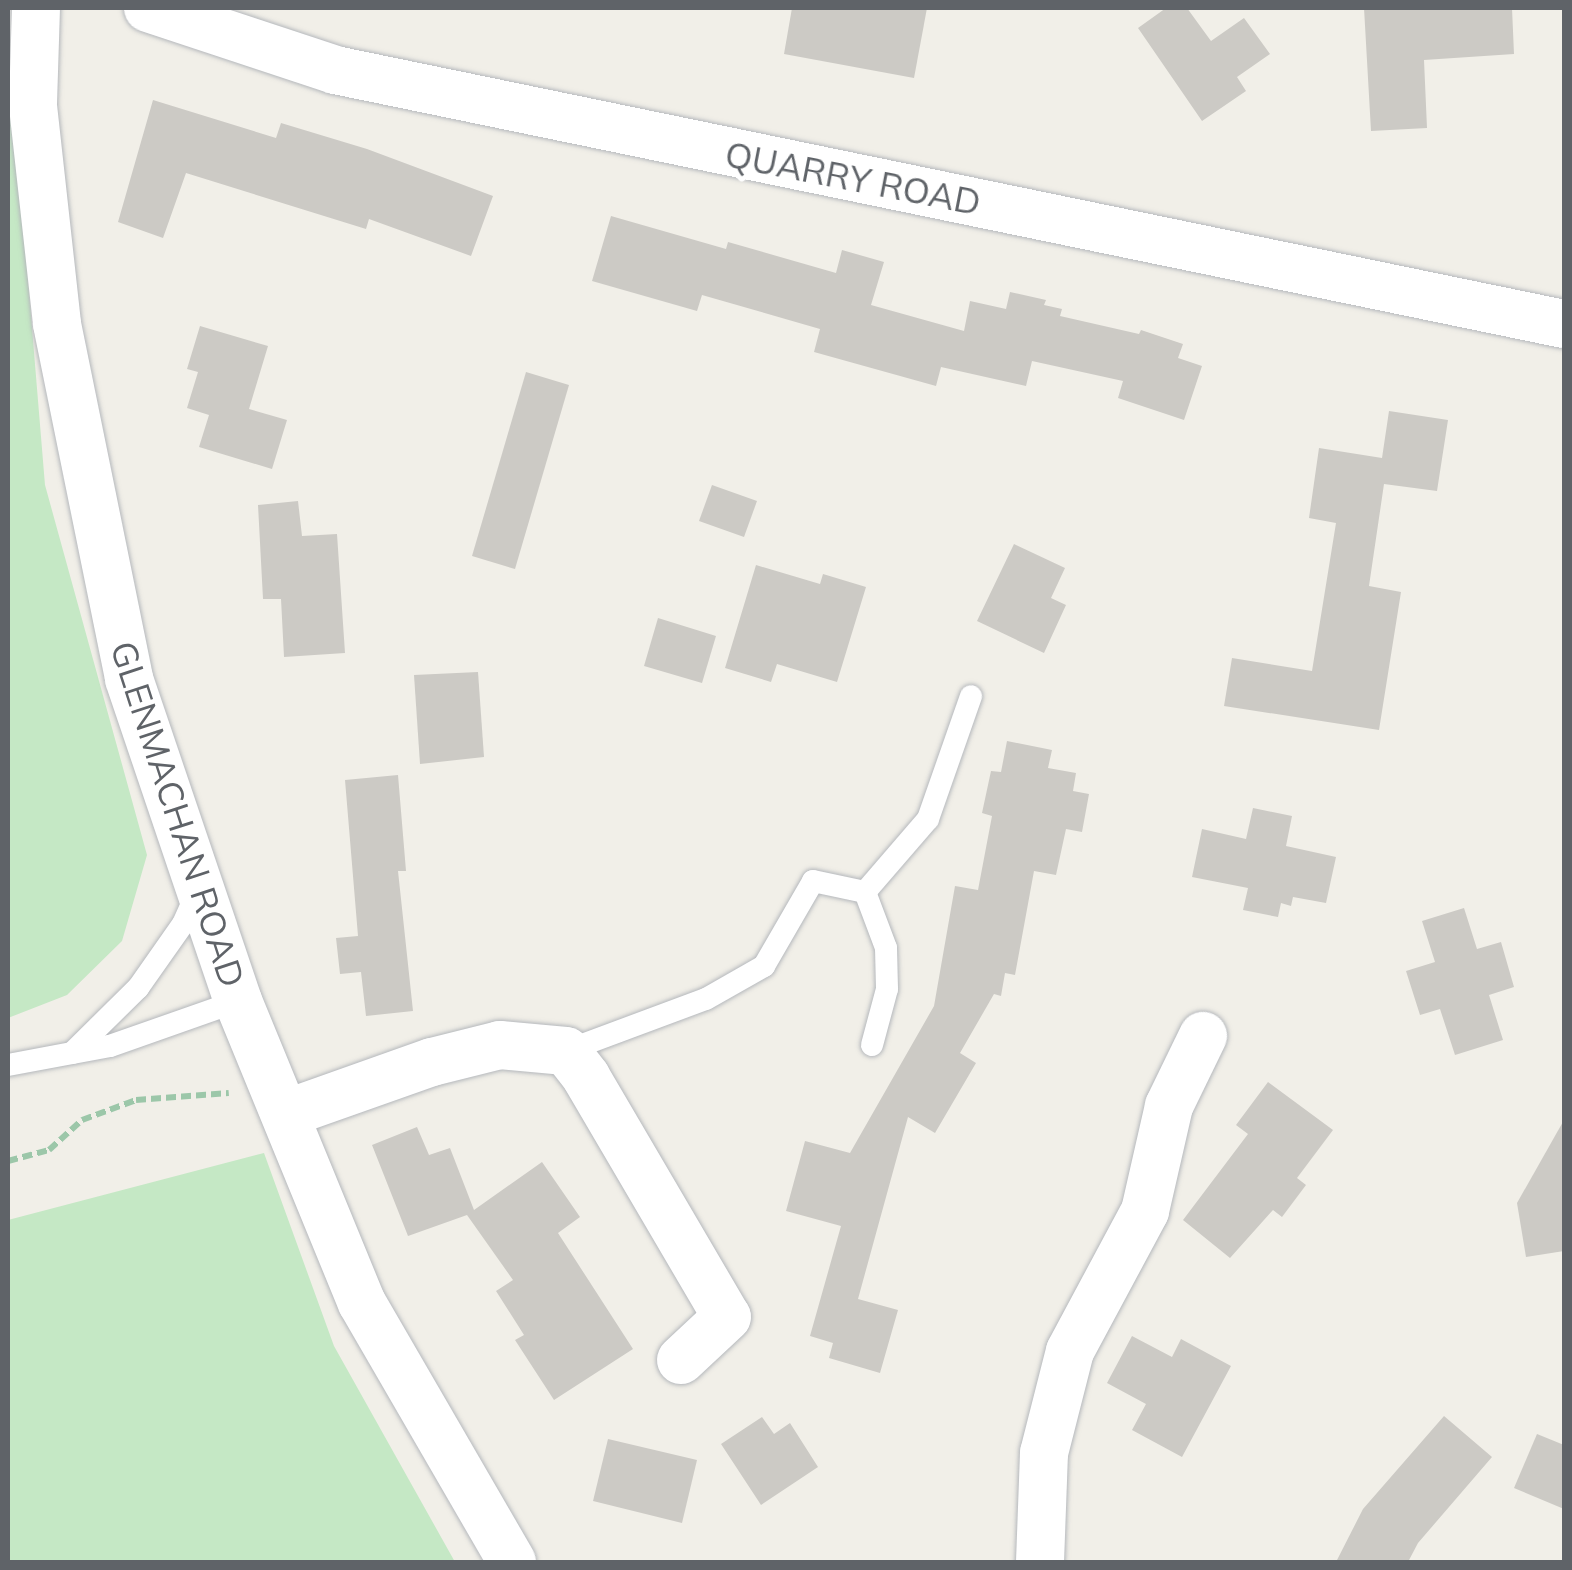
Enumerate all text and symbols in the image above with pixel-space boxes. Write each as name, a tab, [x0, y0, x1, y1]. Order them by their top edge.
street label: QUARRY ROAD	[722, 133, 984, 223]
street label: GLENMACHAN ROAD	[102, 636, 254, 992]

